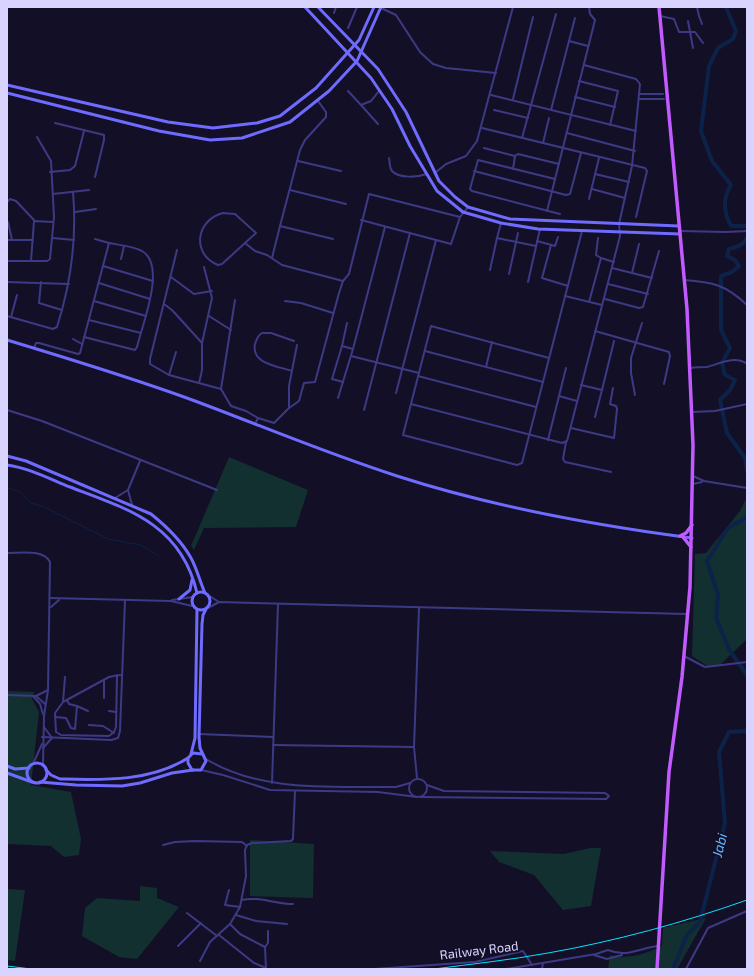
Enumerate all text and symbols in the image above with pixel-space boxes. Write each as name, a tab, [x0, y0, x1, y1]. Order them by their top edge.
water label: Jabi	[708, 831, 730, 860]
street label: Railway Road	[439, 937, 519, 963]

